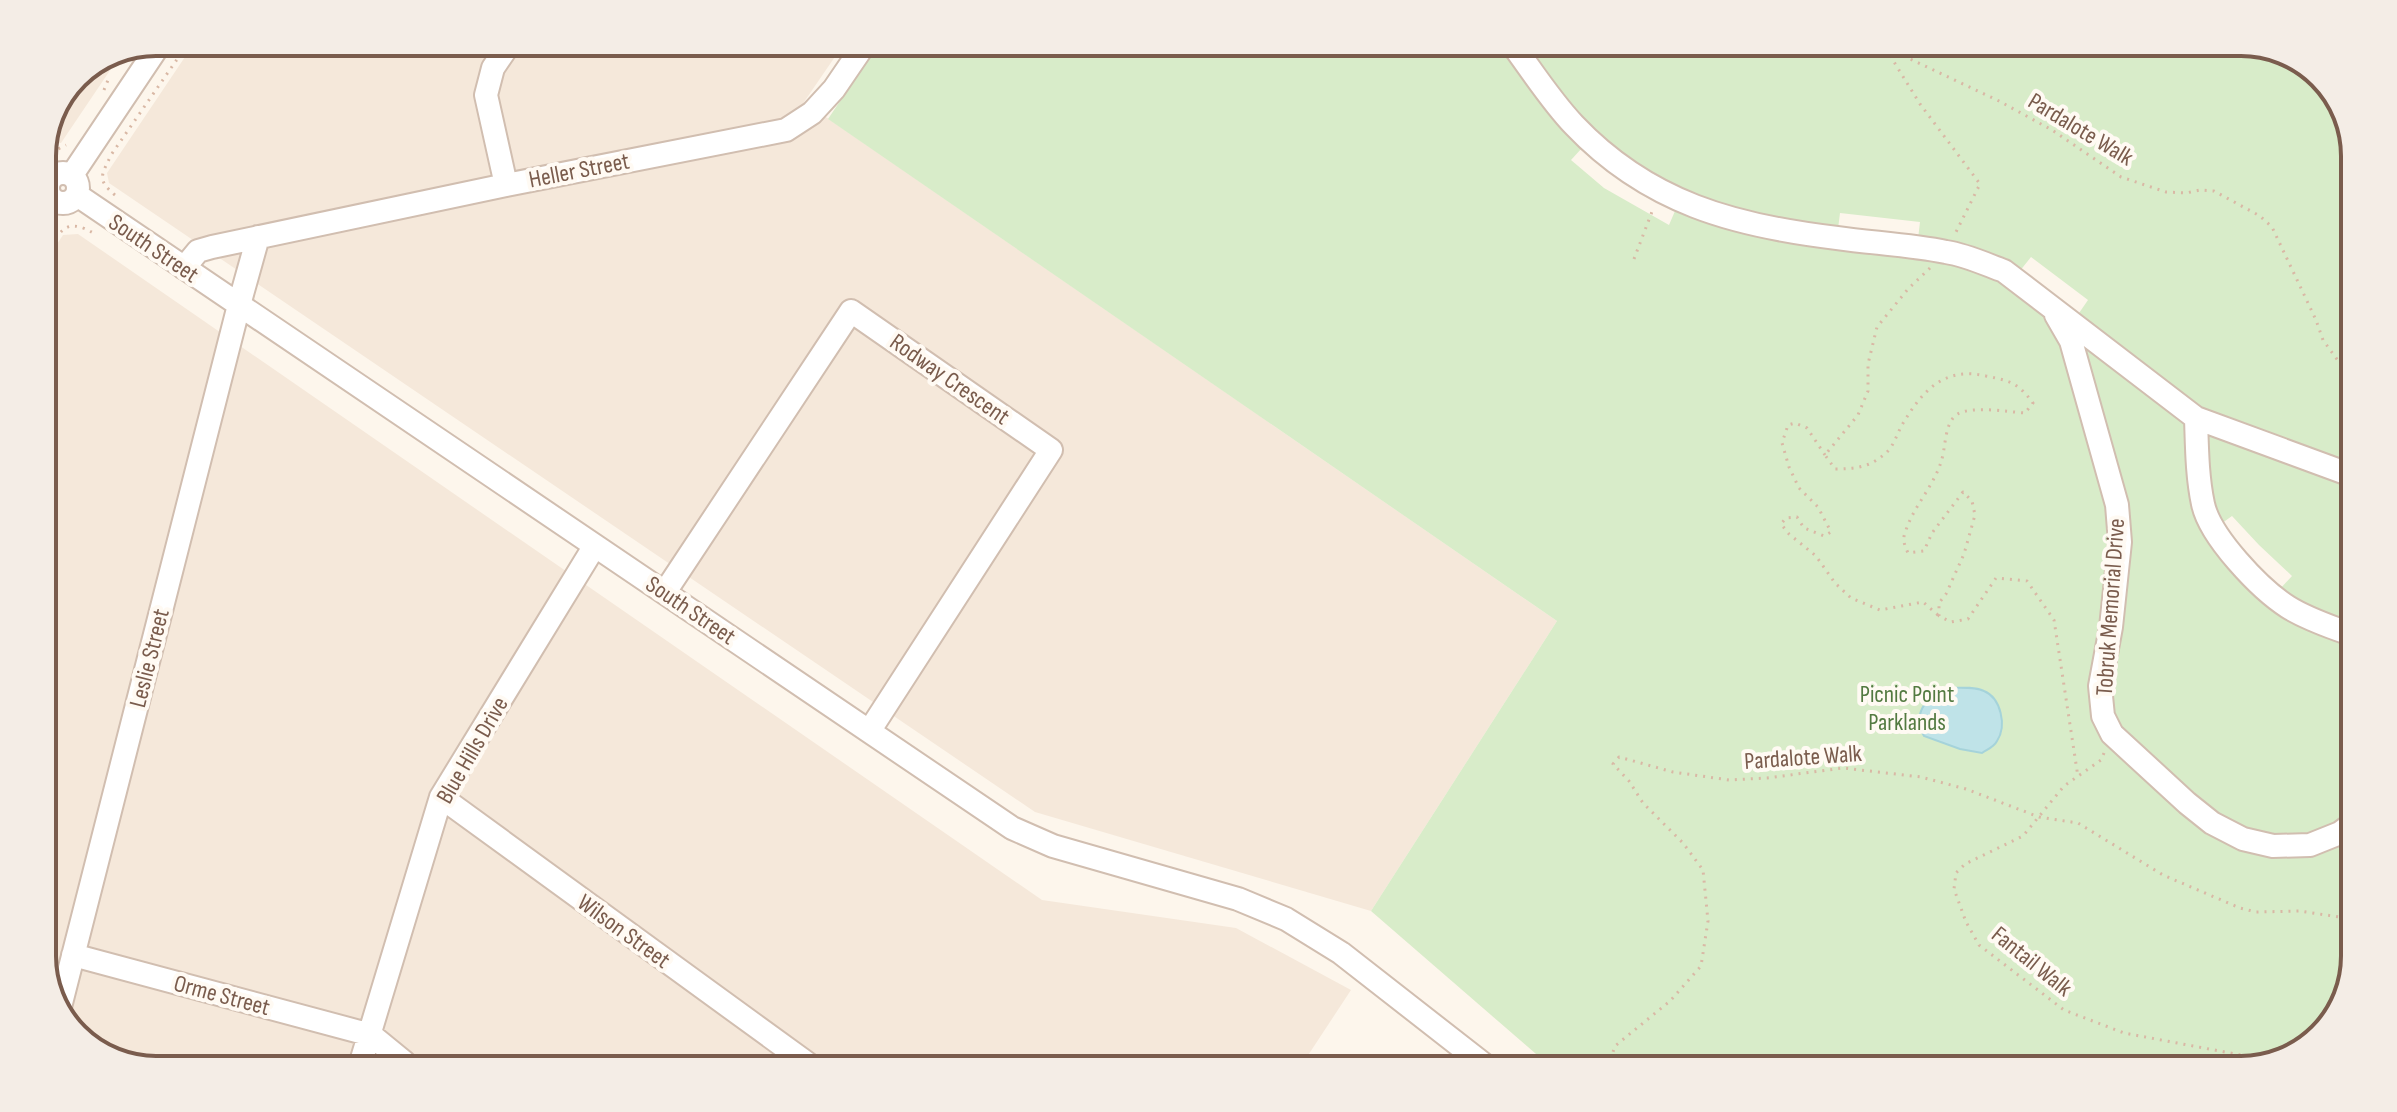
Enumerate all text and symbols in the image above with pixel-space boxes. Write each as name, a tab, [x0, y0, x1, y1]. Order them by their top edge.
street label: Pardalote Walk	[2023, 87, 2139, 172]
street label: Heller Street	[526, 147, 632, 194]
street label: South Street	[103, 208, 204, 289]
street label: Rodway Crescent	[884, 328, 1015, 431]
street label: Tobruk Memorial Drive	[2090, 517, 2131, 697]
street label: South Street	[640, 570, 741, 651]
street label: Leslie Street	[123, 606, 176, 710]
park label: Picnic Point Parklands	[1860, 680, 1954, 737]
street label: Blue Hills Drive	[430, 692, 515, 809]
street label: Pardalote Walk	[1743, 739, 1863, 776]
street label: Wilson Street	[572, 888, 676, 975]
street label: Fantail Walk	[1985, 920, 2078, 1003]
street label: Orme Street	[171, 969, 273, 1022]

